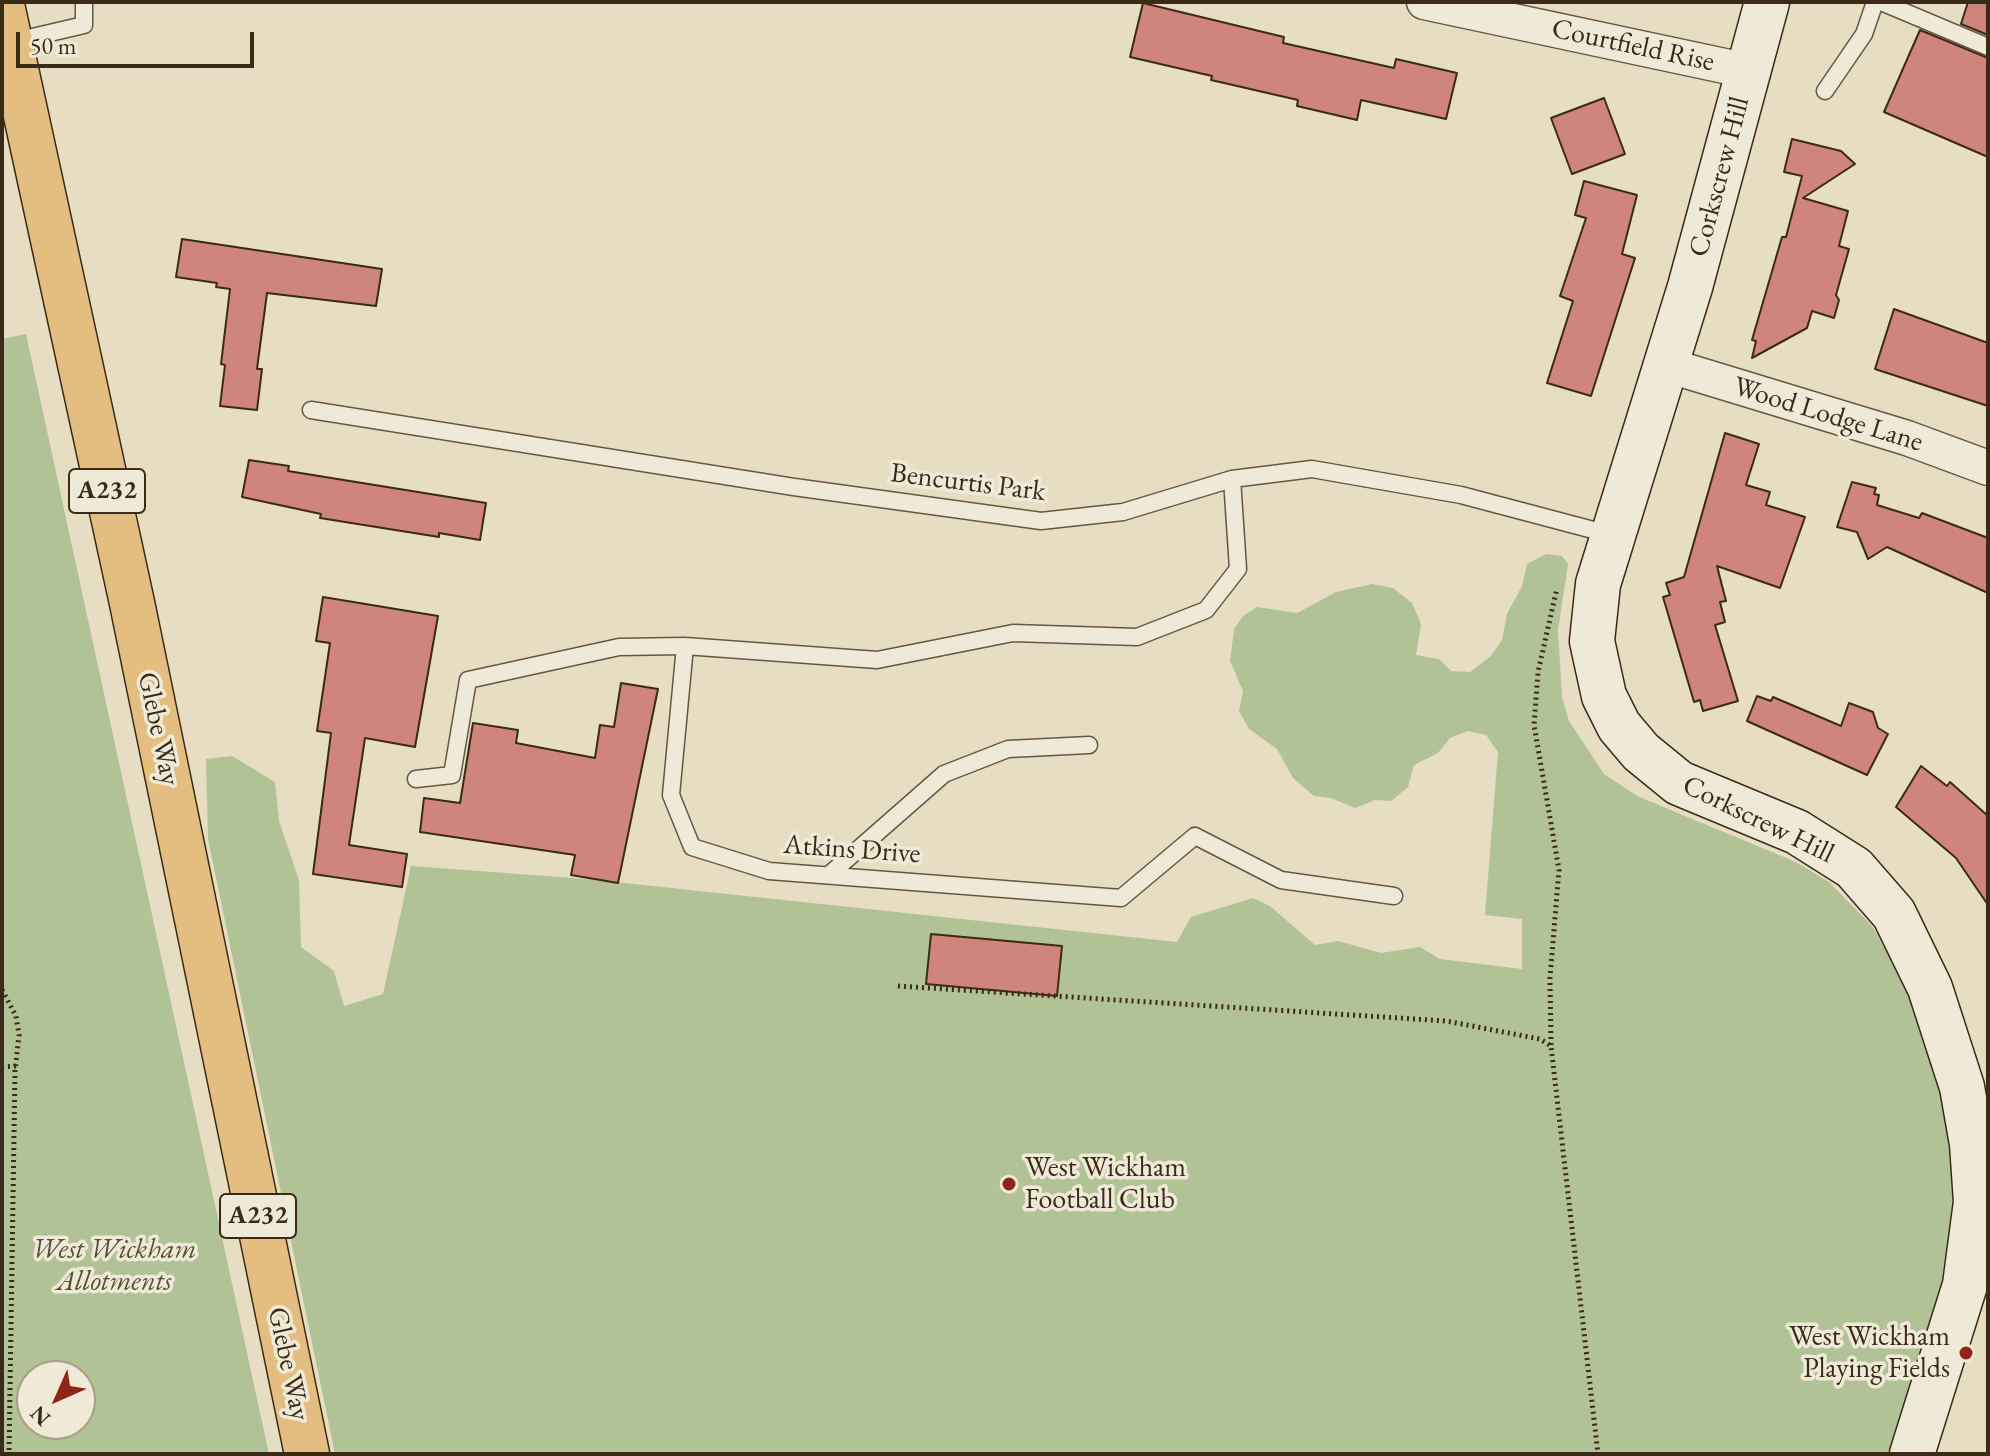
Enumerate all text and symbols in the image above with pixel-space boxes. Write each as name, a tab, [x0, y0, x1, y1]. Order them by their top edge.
street label: Courtfield Rise	[1549, 12, 1717, 80]
scale bar	[20, 16, 258, 66]
text: 50 m	[30, 30, 77, 61]
street label: Corkscrew Hill	[1683, 93, 1757, 261]
street label: Wood Lodge Lane	[1729, 370, 1927, 460]
street label: Bencurtis Park	[889, 457, 1047, 509]
road number: A232	[69, 469, 145, 513]
street label: Glebe Way	[130, 669, 186, 789]
street label: Corkscrew Hill	[1677, 769, 1839, 871]
street label: Atkins Drive	[782, 828, 922, 872]
place label: West Wickham Football Club	[1025, 1151, 1186, 1217]
marker: West Wickham Football Club	[1000, 1175, 1018, 1193]
road number: A232	[220, 1194, 296, 1238]
park label: West Wickham Allotments	[32, 1233, 196, 1299]
street label: Glebe Way	[260, 1304, 316, 1424]
place label: West Wickham Playing Fields	[1789, 1320, 1950, 1386]
marker: West Wickham Playing Fields	[1957, 1344, 1975, 1362]
north arrow	[16, 1360, 96, 1440]
text: N	[24, 1399, 57, 1432]

